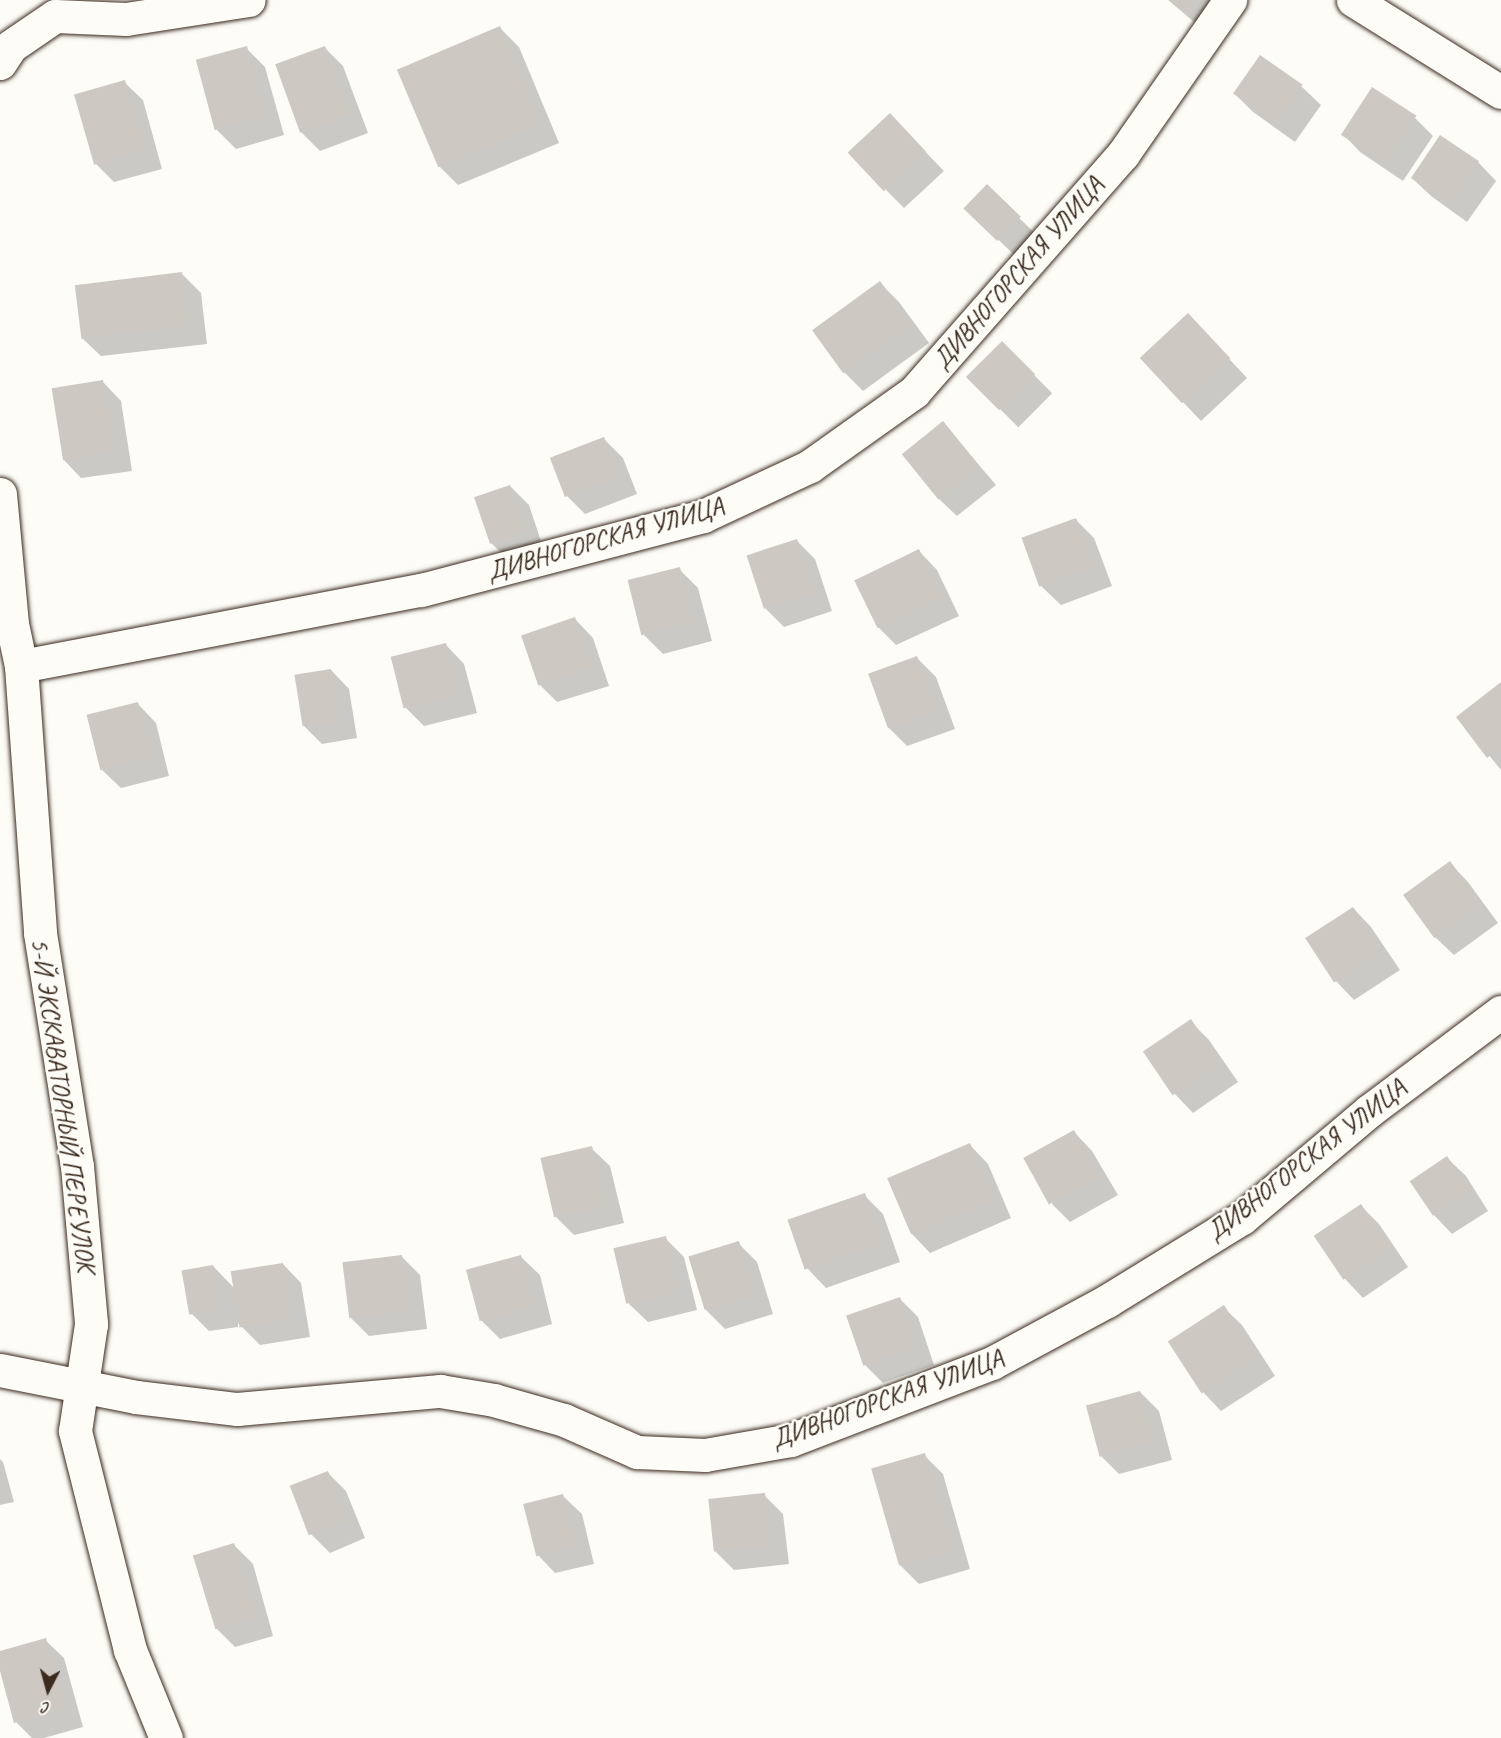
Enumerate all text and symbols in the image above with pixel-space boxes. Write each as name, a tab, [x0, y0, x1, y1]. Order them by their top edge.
street label: ДИВНОГОРСКАЯ УЛИЦА	[926, 171, 1110, 375]
street label: ДИВНОГОРСКАЯ УЛИЦА	[483, 490, 727, 588]
street label: 5-Й ЭКСКАВАТОРНЫЙ ПЕРЕУЛОК	[24, 936, 102, 1274]
street label: ДИВНОГОРСКАЯ УЛИЦА	[1200, 1073, 1412, 1247]
street label: ДИВНОГОРСКАЯ УЛИЦА	[767, 1343, 1007, 1455]
north arrow	[18, 1660, 78, 1720]
text: С	[41, 1698, 51, 1718]

